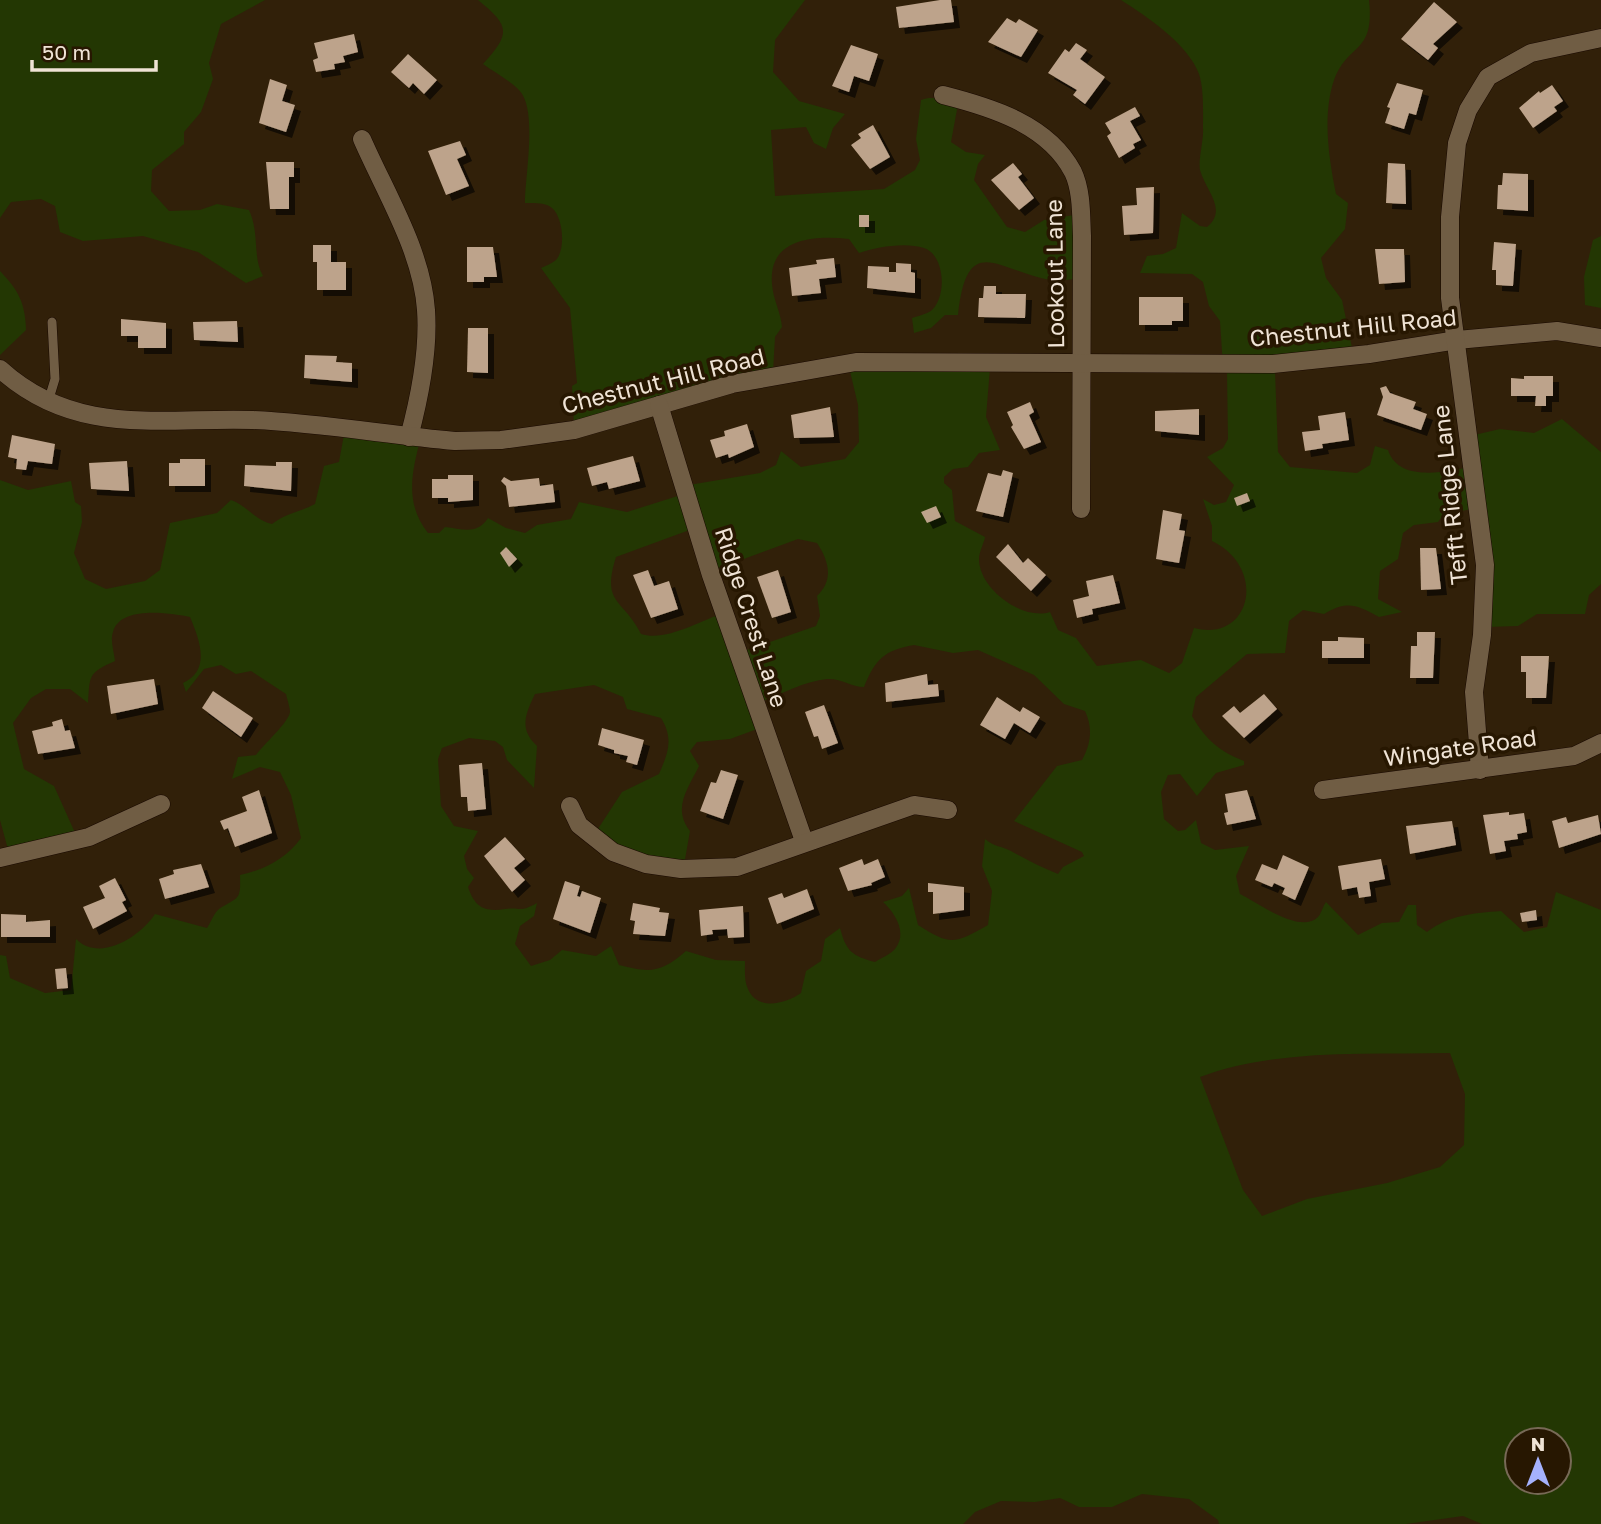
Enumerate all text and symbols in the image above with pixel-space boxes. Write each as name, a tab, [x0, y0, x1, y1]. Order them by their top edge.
scale bar	[32, 28, 156, 72]
text: 50 m	[42, 39, 91, 65]
street label: Lookout Lane	[1039, 199, 1069, 349]
street label: Chestnut Hill Road	[1248, 302, 1458, 352]
street label: Chestnut Hill Road	[559, 341, 767, 419]
street label: Tefft Ridge Lane	[1426, 404, 1472, 586]
street label: Ridge Crest Lane	[710, 523, 794, 711]
street label: Wingate Road	[1382, 722, 1538, 772]
north arrow	[1503, 1426, 1573, 1496]
text: N	[1531, 1432, 1545, 1455]

